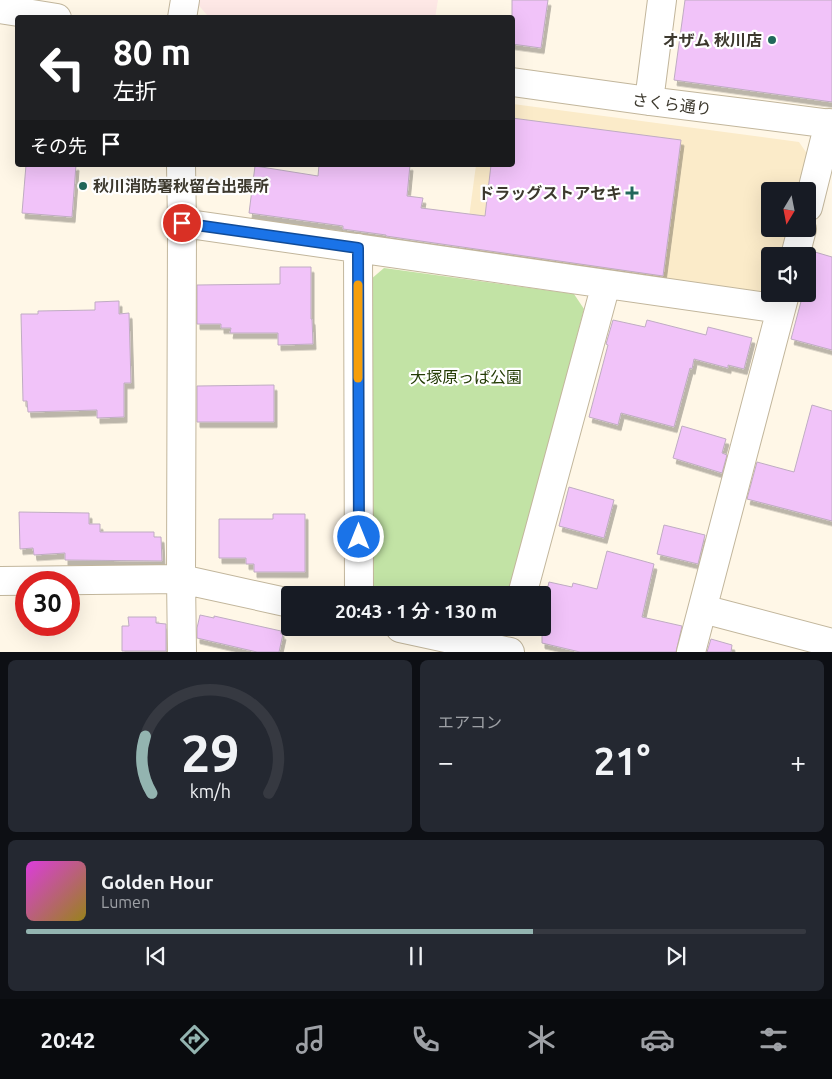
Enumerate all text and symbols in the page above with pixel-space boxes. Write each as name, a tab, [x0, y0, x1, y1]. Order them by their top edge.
place label: オザム 秋川店	[663, 31, 762, 49]
text: 80 m	[113, 32, 191, 72]
marker: オザム 秋川店	[766, 34, 778, 46]
icon: left	[30, 35, 95, 100]
text: 左折	[113, 78, 157, 103]
street label: さくら通り	[631, 90, 713, 118]
icon: arrive	[97, 130, 125, 158]
text: その先	[30, 135, 87, 157]
place label: 秋川消防署秋留台出張所	[93, 177, 269, 195]
marker: 秋川消防署秋留台出張所	[77, 180, 89, 192]
north arrow	[761, 182, 816, 238]
map controls	[761, 182, 816, 302]
place label: ドラッグストアセキ	[478, 184, 622, 202]
marker: ドラッグストアセキ	[626, 187, 638, 199]
pin	[161, 202, 203, 244]
icon: arrive	[168, 209, 196, 237]
button: sound	[761, 247, 816, 302]
park label: 大塚原っぱ公園	[410, 368, 522, 386]
position arrow	[332, 510, 384, 562]
speed limit sign: 30	[15, 571, 80, 636]
text: 20:43 · 1 分 · 130 m	[335, 600, 497, 622]
text: エアコン	[438, 713, 502, 731]
text: 29	[181, 724, 239, 782]
text: 21°	[594, 740, 650, 782]
text: −	[438, 746, 454, 777]
text: +	[790, 746, 806, 777]
text: km/h	[189, 781, 231, 801]
text: Golden Hour	[101, 871, 213, 893]
text: Lumen	[101, 893, 150, 911]
icon: previous	[142, 942, 170, 970]
icon: pause	[402, 942, 430, 970]
icon: next	[662, 942, 690, 970]
icon: directions	[177, 1022, 212, 1057]
icon: music	[293, 1022, 328, 1057]
icon: phone	[408, 1022, 443, 1057]
icon: climate	[524, 1022, 559, 1057]
icon: car	[640, 1022, 675, 1057]
icon: filters	[756, 1022, 791, 1057]
text: 20:42	[40, 1027, 96, 1052]

